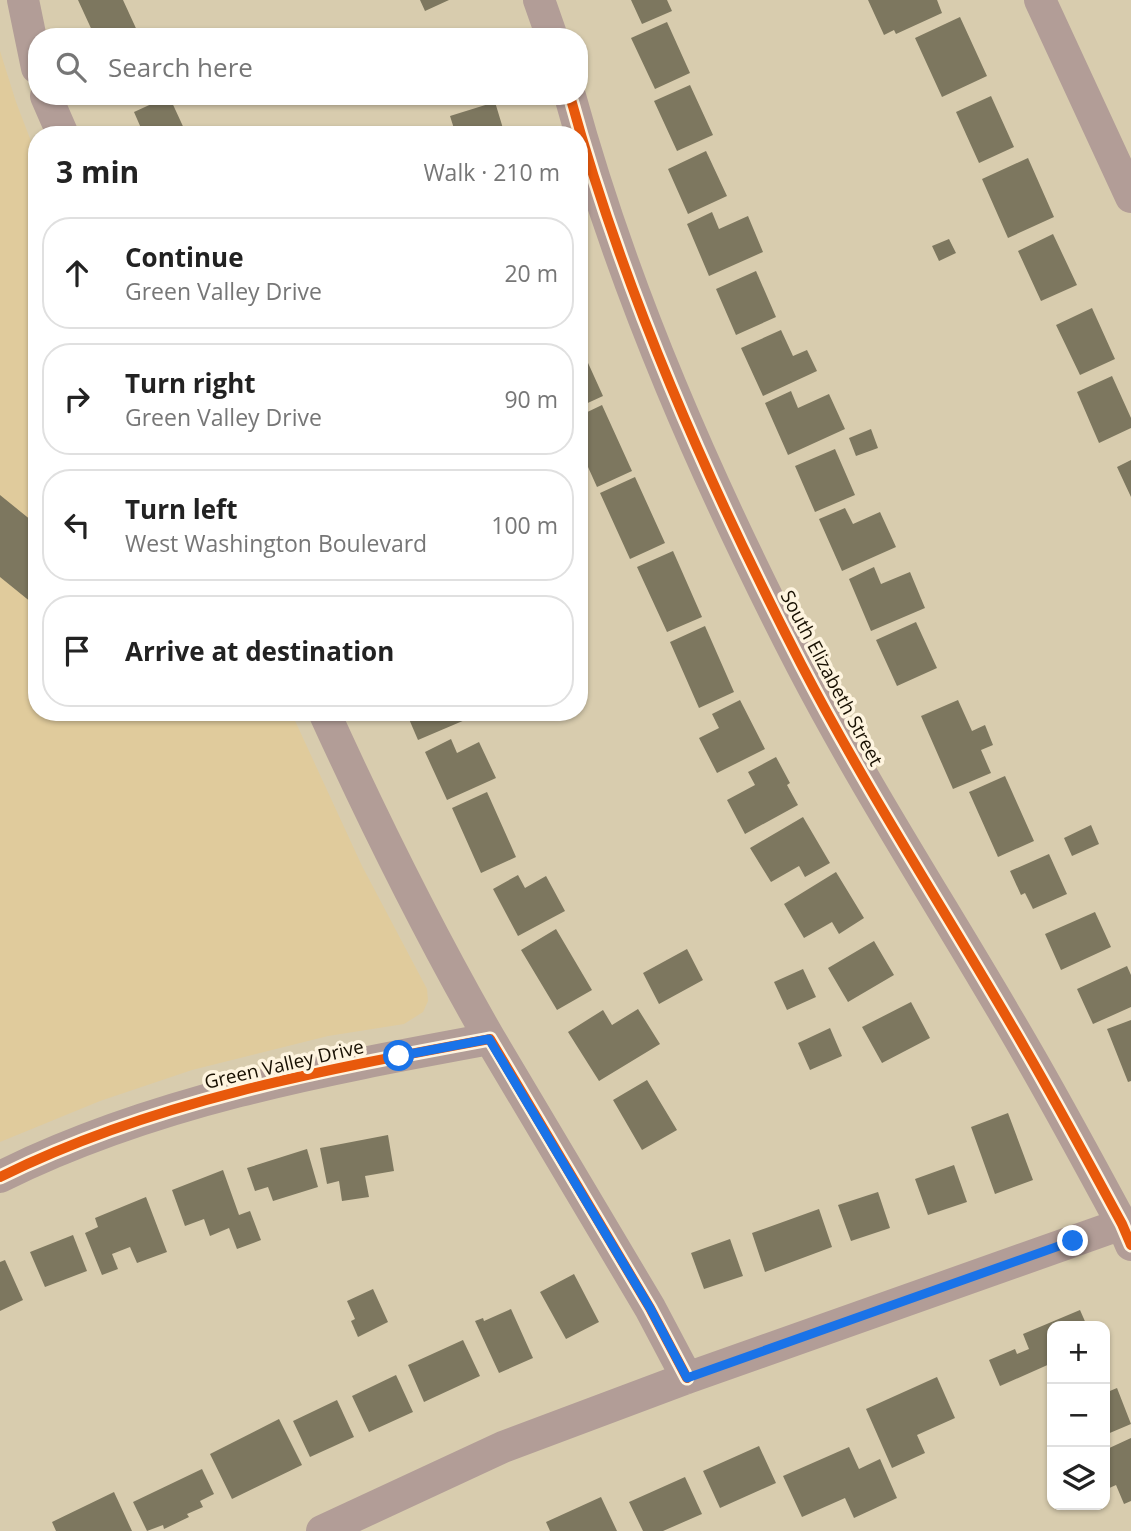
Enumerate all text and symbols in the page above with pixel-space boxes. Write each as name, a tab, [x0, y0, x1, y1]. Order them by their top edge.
search box	[28, 28, 588, 105]
icon: search	[52, 48, 90, 86]
text: Search here	[108, 49, 253, 85]
text: 3 min	[56, 151, 139, 192]
text: Walk · 210 m	[423, 156, 560, 188]
text: Continue	[125, 239, 244, 275]
icon: ahead	[58, 254, 96, 292]
text: 20 m	[504, 257, 558, 289]
text: Green Valley Drive	[125, 275, 322, 307]
text: Turn right	[125, 365, 256, 401]
icon: right	[58, 380, 96, 418]
text: 90 m	[504, 383, 558, 415]
text: Green Valley Drive	[125, 401, 322, 433]
text: Turn left	[125, 491, 237, 527]
icon: left	[58, 506, 96, 544]
text: 100 m	[491, 509, 558, 541]
text: West Washington Boulevard	[125, 527, 427, 559]
street label: South Elizabeth Street	[775, 586, 889, 770]
icon: arrive	[58, 632, 96, 670]
text: Arrive at destination	[125, 633, 394, 669]
street label: Green Valley Drive	[202, 1033, 366, 1095]
route start	[383, 1040, 414, 1071]
route end	[1057, 1225, 1088, 1256]
map controls	[1047, 1321, 1110, 1510]
button: +	[1047, 1321, 1110, 1384]
button: −	[1047, 1384, 1110, 1447]
button: layers	[1047, 1447, 1110, 1510]

